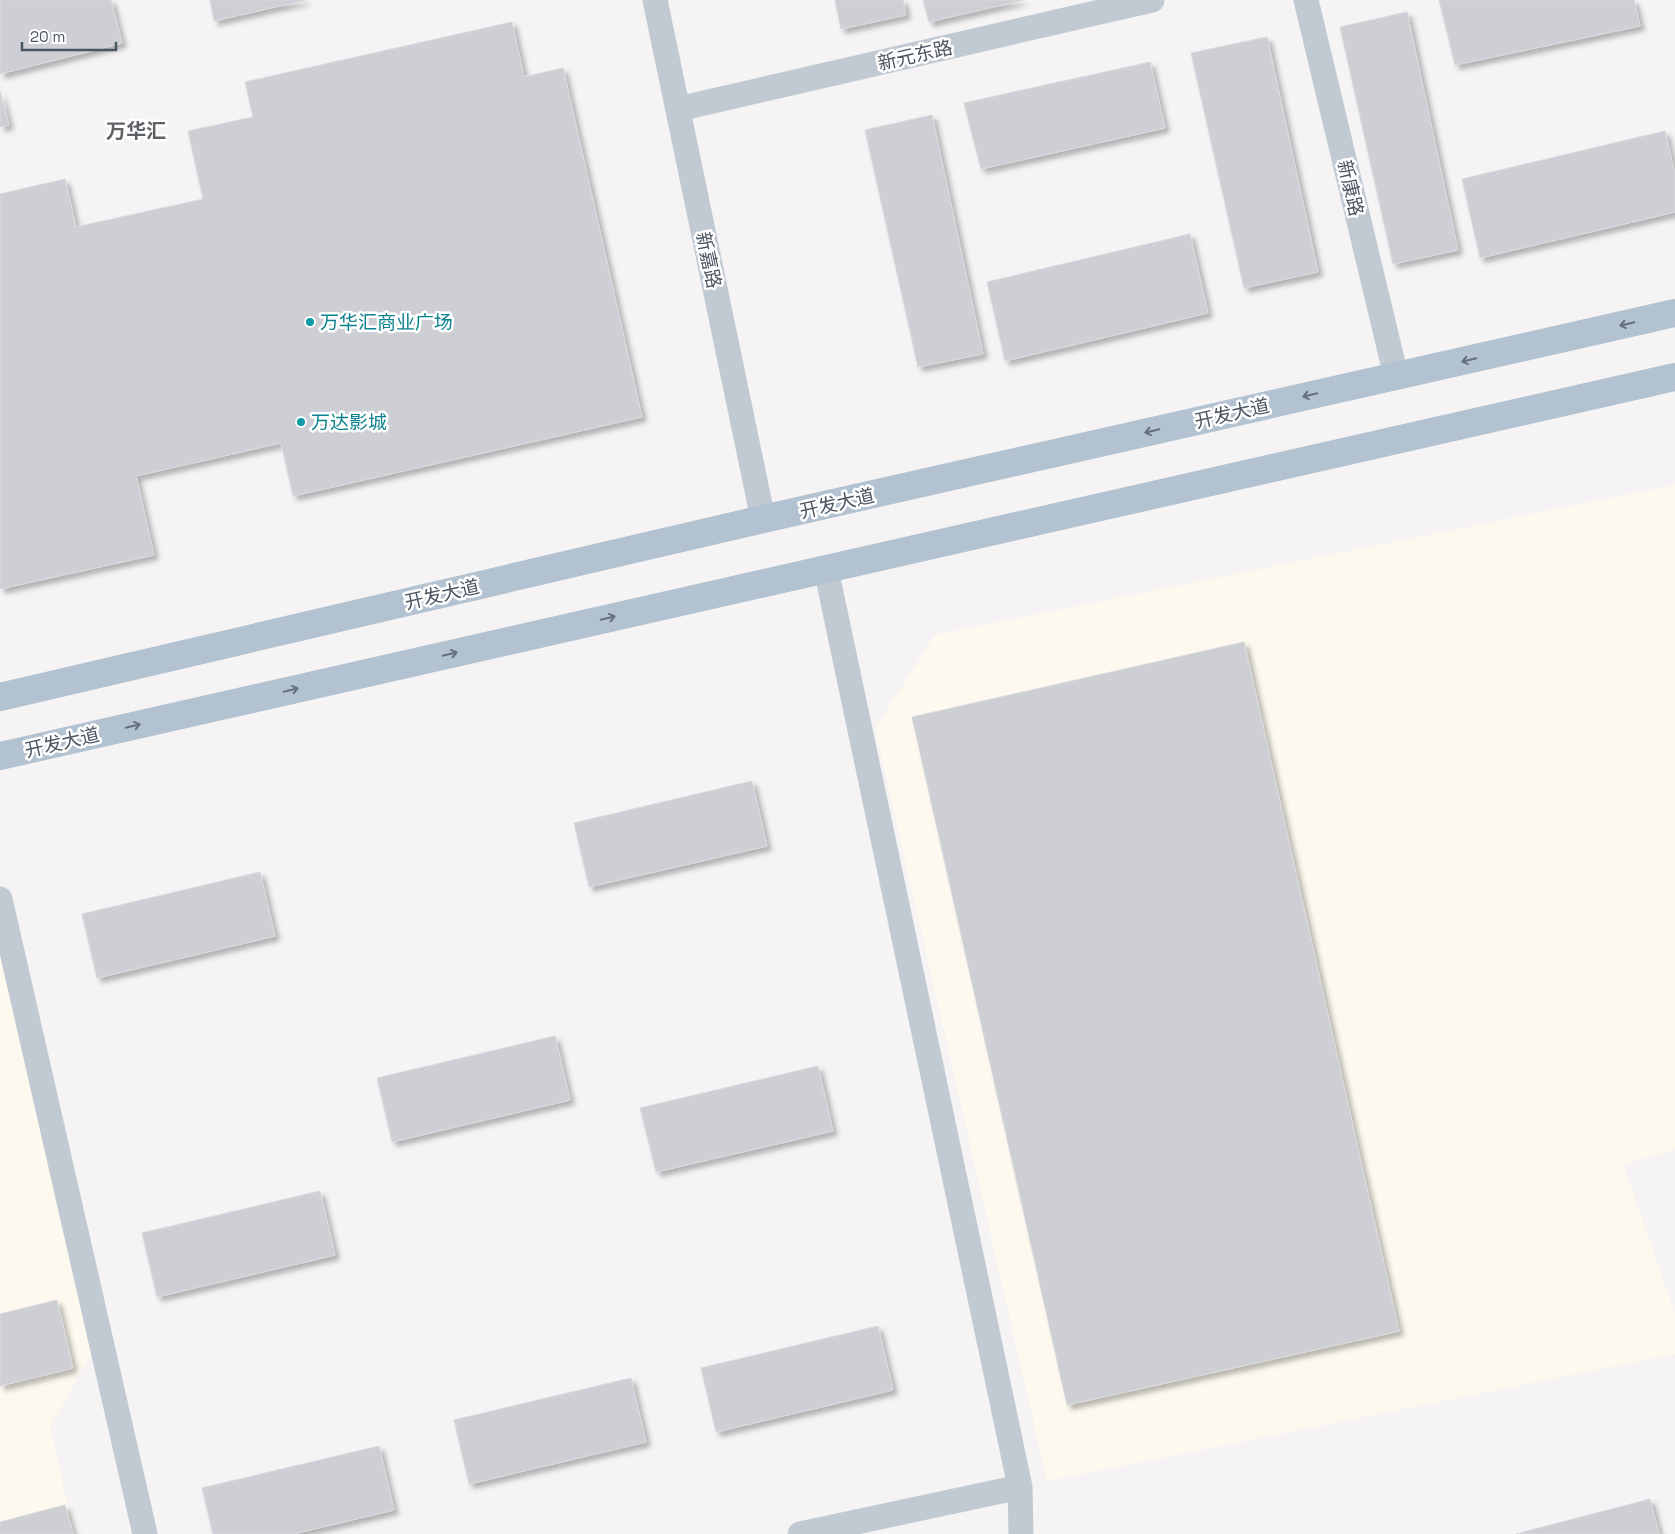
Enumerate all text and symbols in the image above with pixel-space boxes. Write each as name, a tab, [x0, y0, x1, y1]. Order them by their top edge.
scale bar	[22, 20, 116, 52]
text: 20 m	[30, 27, 65, 46]
street label: 新元东路	[875, 35, 955, 76]
district label: 万华汇	[106, 118, 166, 144]
street label: 新康路	[1332, 158, 1369, 219]
street label: 新嘉路	[690, 230, 727, 291]
place label: 万华汇商业广场	[320, 310, 453, 335]
marker: 万华汇商业广场	[304, 316, 316, 328]
one-way arrow	[1620, 320, 1636, 329]
one-way arrow	[1461, 355, 1477, 365]
one-way arrow	[1303, 391, 1319, 401]
street label: 开发大道	[1192, 393, 1272, 434]
place label: 万达影城	[311, 410, 387, 435]
marker: 万达影城	[295, 416, 307, 428]
one-way arrow	[1144, 427, 1160, 436]
street label: 开发大道	[797, 483, 877, 524]
street label: 开发大道	[402, 574, 482, 615]
one-way arrow	[600, 613, 616, 623]
one-way arrow	[441, 649, 457, 658]
one-way arrow	[283, 685, 299, 694]
one-way arrow	[124, 721, 140, 730]
street label: 开发大道	[22, 722, 102, 763]

